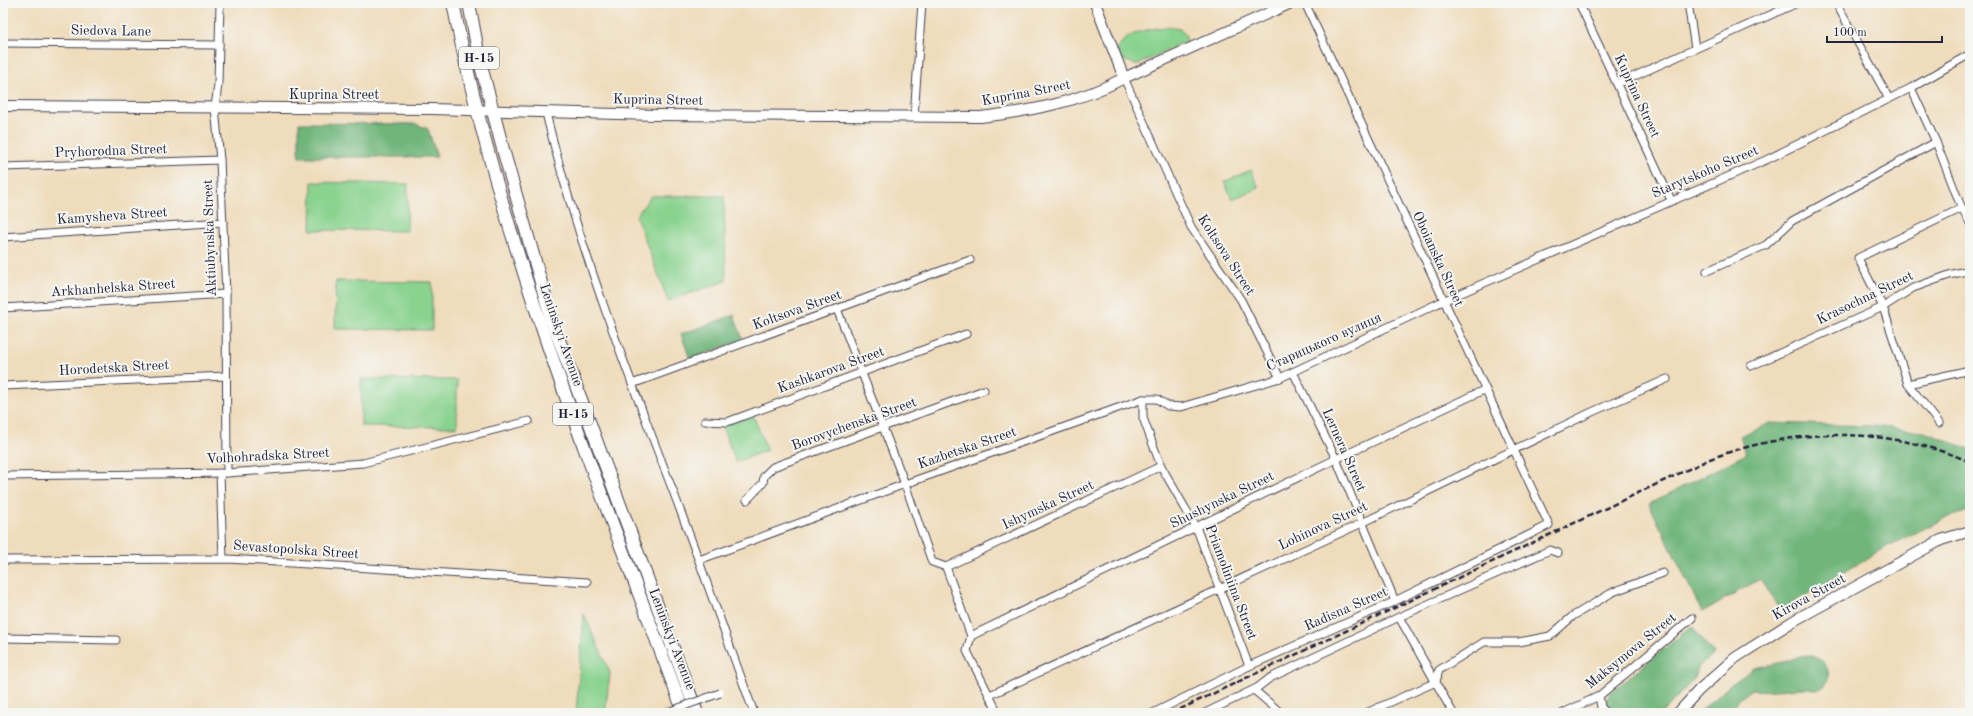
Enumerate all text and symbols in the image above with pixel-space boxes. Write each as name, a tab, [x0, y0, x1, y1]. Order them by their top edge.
scale bar	[1827, 18, 1942, 44]
street label: Siedova Lane	[71, 23, 151, 39]
text: 100 m	[1833, 27, 1867, 39]
road number: Н-15	[459, 47, 499, 69]
street label: Kuprina Street	[1612, 52, 1662, 140]
street label: Kuprina Street	[980, 77, 1072, 108]
street label: Kuprina Street	[289, 88, 379, 102]
street label: Kuprina Street	[613, 92, 703, 108]
street label: Pryhorodna Street	[54, 142, 168, 160]
street label: Starytskoho Street	[1650, 143, 1760, 201]
street label: Aktiubynska Street	[201, 179, 219, 297]
street label: Kamysheva Street	[56, 205, 168, 227]
street label: Oboianska Street	[1410, 209, 1466, 309]
street label: Koltsova Street	[1195, 212, 1257, 298]
street label: Krasochna Street	[1815, 269, 1916, 327]
street label: Arkhanhelska Street	[50, 277, 176, 299]
street label: Leninskyi Avenue	[537, 282, 585, 388]
street label: Koltsova Street	[751, 287, 843, 333]
street label: Старицького вулиця	[1264, 310, 1384, 374]
street label: Kashkarova Street	[776, 344, 886, 396]
street label: Horodetska Street	[58, 358, 170, 378]
street label: Borovychenska Street	[790, 395, 918, 453]
road number: Н-15	[553, 403, 593, 425]
street label: Lernera Street	[1319, 406, 1369, 494]
street label: Kazbetska Street	[916, 425, 1018, 471]
street label: Volhohradska Street	[206, 446, 330, 466]
street label: Shushynska Street	[1168, 469, 1276, 531]
street label: Ishymska Street	[1000, 478, 1096, 532]
street label: Lohinova Street	[1276, 499, 1370, 553]
street label: Priamoliniina Street	[1203, 522, 1259, 642]
street label: Sevastopolska Street	[233, 539, 360, 561]
street label: Kirova Street	[1770, 571, 1848, 623]
street label: Radisna Street	[1302, 584, 1390, 634]
street label: Leninskyi Avenue	[646, 586, 698, 692]
street label: Maksymova Street	[1583, 610, 1679, 692]

